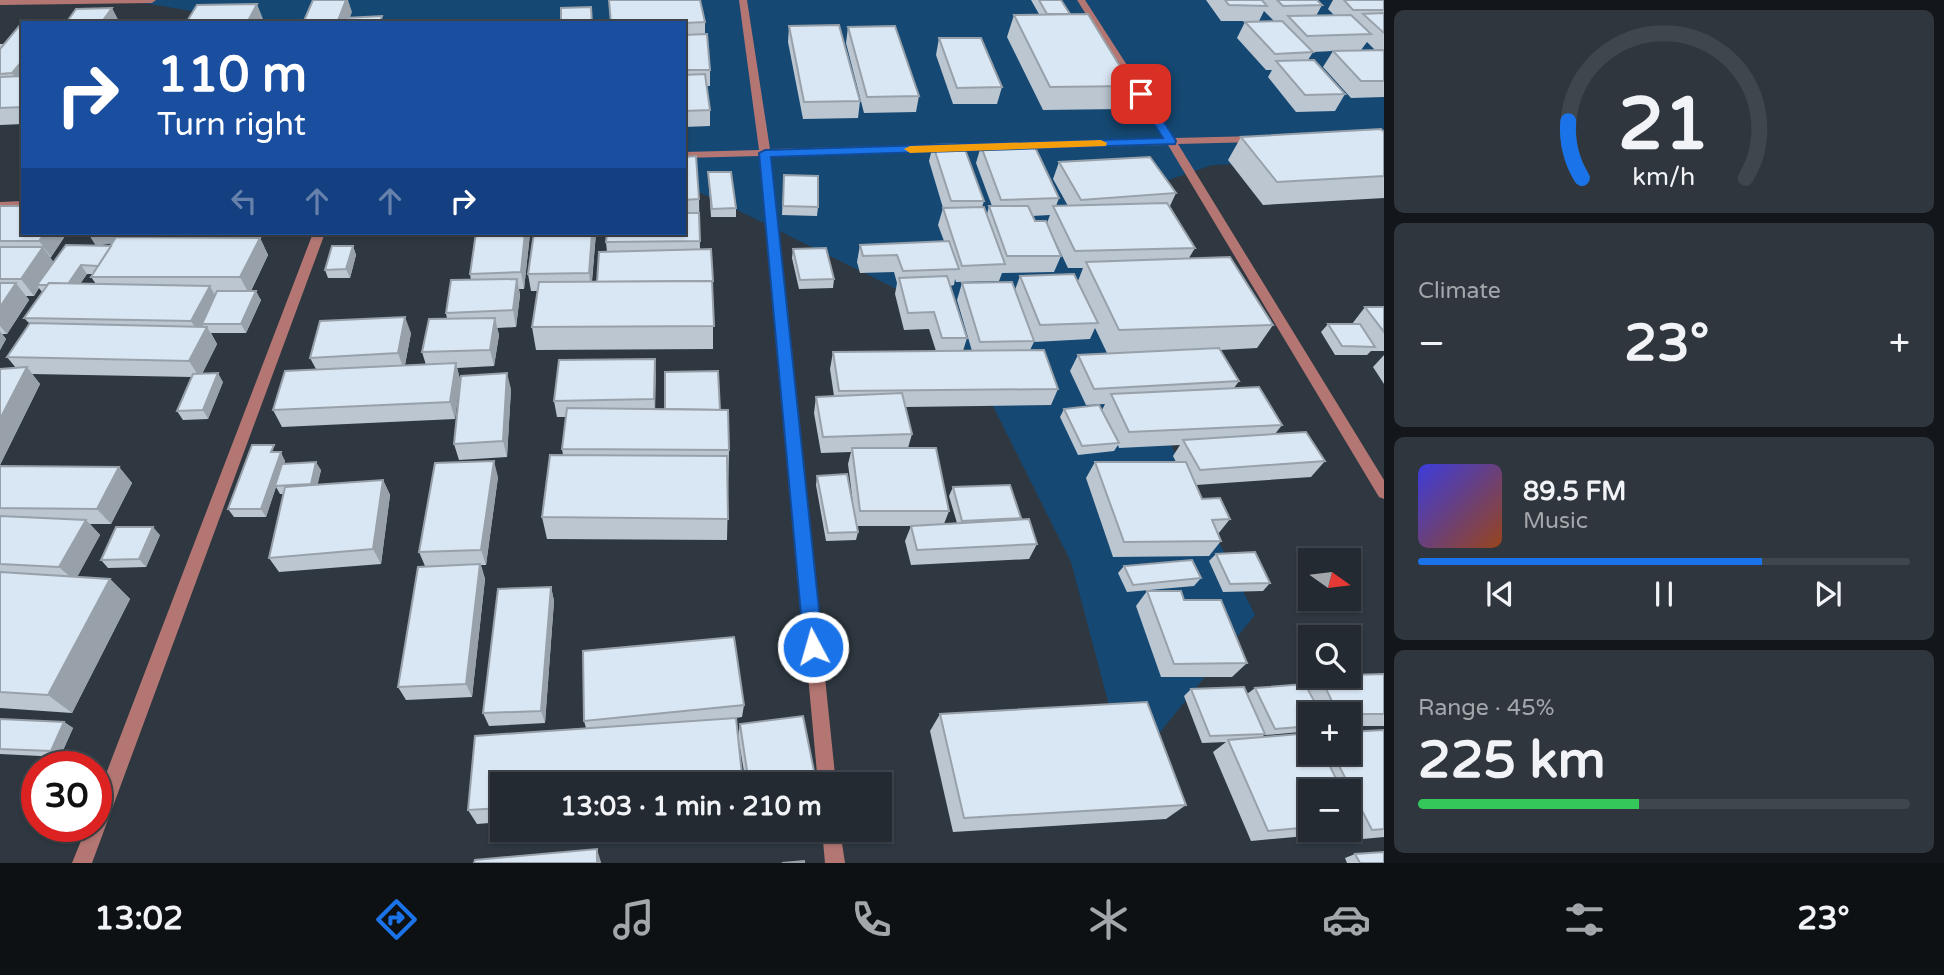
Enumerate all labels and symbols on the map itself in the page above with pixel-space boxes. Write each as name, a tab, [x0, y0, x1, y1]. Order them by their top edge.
pin	[1111, 64, 1171, 124]
north arrow	[1298, 548, 1362, 611]
position arrow	[776, 610, 850, 684]
speed limit sign: 30	[21, 751, 112, 842]

